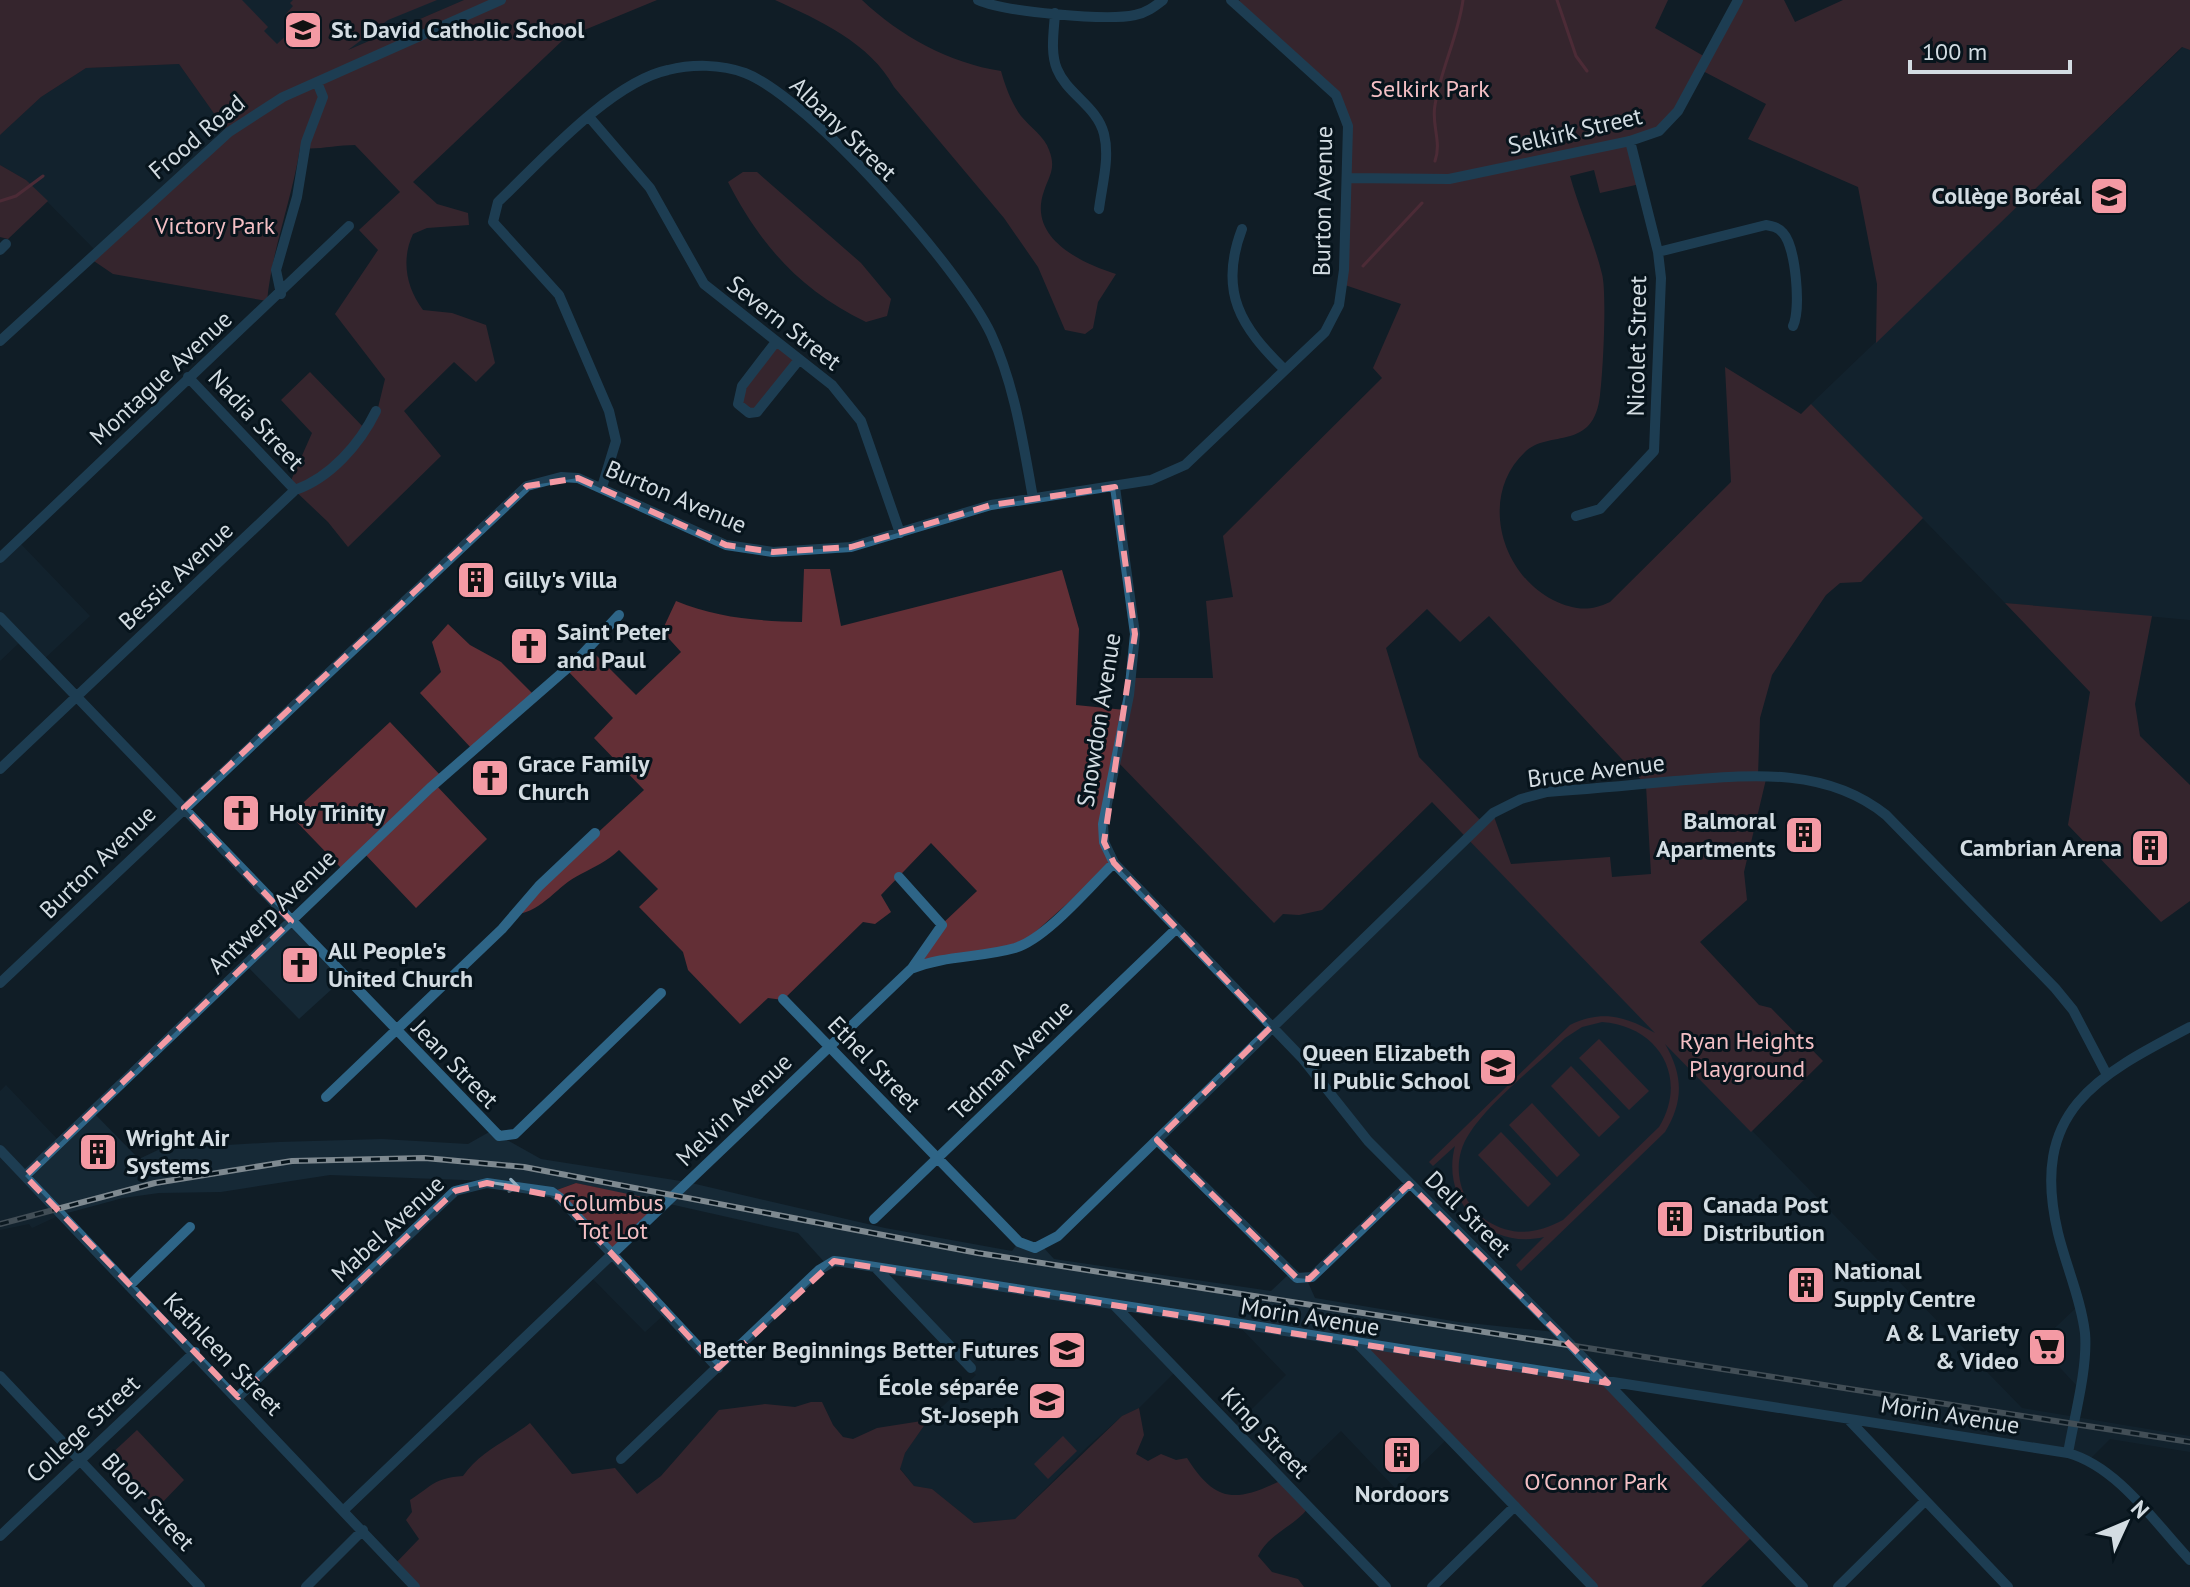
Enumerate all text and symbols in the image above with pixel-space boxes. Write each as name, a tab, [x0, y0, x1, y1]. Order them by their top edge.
school or university icon: St. David Catholic School	[282, 9, 324, 51]
place label: St. David Catholic School	[331, 14, 585, 45]
scale bar	[1910, 24, 2070, 74]
text: 100 m	[1922, 36, 1987, 67]
street label: Albany Street	[783, 70, 903, 187]
park label: Selkirk Park	[1370, 73, 1490, 104]
street label: Frood Road	[142, 87, 251, 186]
street label: Selkirk Street	[1505, 100, 1645, 161]
street label: Burton Avenue	[1306, 126, 1339, 276]
school or university icon: Collège Boréal	[2088, 175, 2130, 217]
place label: Collège Boréal	[1932, 180, 2082, 211]
park label: Victory Park	[154, 210, 276, 241]
street label: Severn Street	[721, 268, 848, 377]
street label: Nicolet Street	[1620, 275, 1653, 417]
street label: Montague Avenue	[83, 304, 238, 452]
street label: Nadia Street	[202, 363, 311, 477]
street label: Burton Avenue	[601, 453, 751, 540]
street label: Bessie Avenue	[112, 515, 239, 637]
building icon: Gilly's Villa	[455, 559, 497, 601]
place label: Gilly's Villa	[504, 564, 617, 595]
place label: Saint Peter and Paul	[557, 616, 670, 675]
church icon: Saint Peter and Paul	[508, 625, 550, 667]
street label: Snowdon Avenue	[1069, 631, 1128, 809]
street label: Bruce Avenue	[1525, 747, 1666, 794]
place label: Grace Family Church	[518, 748, 650, 807]
church icon: Grace Family Church	[469, 757, 511, 799]
church icon: Holy Trinity	[220, 792, 262, 834]
place label: Holy Trinity	[269, 797, 386, 828]
street label: Burton Avenue	[33, 798, 162, 925]
place label: Balmoral Apartments	[1656, 805, 1777, 864]
building icon: Balmoral Apartments	[1783, 814, 1825, 856]
building icon: Cambrian Arena	[2129, 827, 2171, 869]
place label: Cambrian Arena	[1960, 832, 2122, 863]
street label: Antwerp Avenue	[201, 843, 342, 981]
place label: All People's United Church	[328, 935, 473, 994]
church icon: All People's United Church	[279, 944, 321, 986]
street label: Tedman Avenue	[942, 993, 1079, 1127]
street label: Ethel Street	[821, 1009, 928, 1118]
street label: Jean Street	[405, 1012, 505, 1115]
park label: Ryan Heights Playground	[1679, 1025, 1815, 1084]
place label: Queen Elizabeth II Public School	[1302, 1037, 1471, 1096]
street label: Melvin Avenue	[669, 1046, 798, 1173]
school or university icon: Queen Elizabeth II Public School	[1477, 1046, 1519, 1088]
place label: Wright Air Systems	[126, 1122, 230, 1181]
building icon: Wright Air Systems	[77, 1131, 119, 1173]
street label: Dell Street	[1419, 1164, 1518, 1263]
street label: Mabel Avenue	[325, 1168, 451, 1289]
one-way arrow	[494, 1178, 520, 1193]
park label: Columbus Tot Lot	[562, 1187, 664, 1246]
place label: Canada Post Distribution	[1703, 1189, 1829, 1248]
building icon: Canada Post Distribution	[1654, 1198, 1696, 1240]
place label: National Supply Centre	[1834, 1255, 1976, 1314]
building icon: National Supply Centre	[1785, 1264, 1827, 1306]
street label: Kathleen Street	[157, 1286, 290, 1422]
street label: Morin Avenue	[1238, 1290, 1382, 1343]
place label: A & L Variety & Video	[1886, 1317, 2020, 1376]
supermarket icon: A & L Variety & Video	[2026, 1326, 2068, 1368]
school or university icon: Better Beginnings Better Futures	[1046, 1329, 1088, 1371]
place label: Better Beginnings Better Futures	[702, 1334, 1039, 1365]
street label: College Street	[19, 1368, 146, 1489]
place label: École séparée St-Joseph	[878, 1371, 1019, 1430]
school or university icon: École séparée St-Joseph	[1026, 1380, 1068, 1422]
street label: King Street	[1214, 1381, 1316, 1485]
street label: Morin Avenue	[1878, 1388, 2022, 1441]
building icon: Nordoors	[1381, 1434, 1423, 1476]
street label: Bloor Street	[95, 1446, 202, 1557]
park label: O'Connor Park	[1524, 1466, 1668, 1497]
place label: Nordoors	[1355, 1478, 1449, 1509]
north arrow	[2086, 1483, 2166, 1563]
text: N	[2125, 1494, 2155, 1524]

